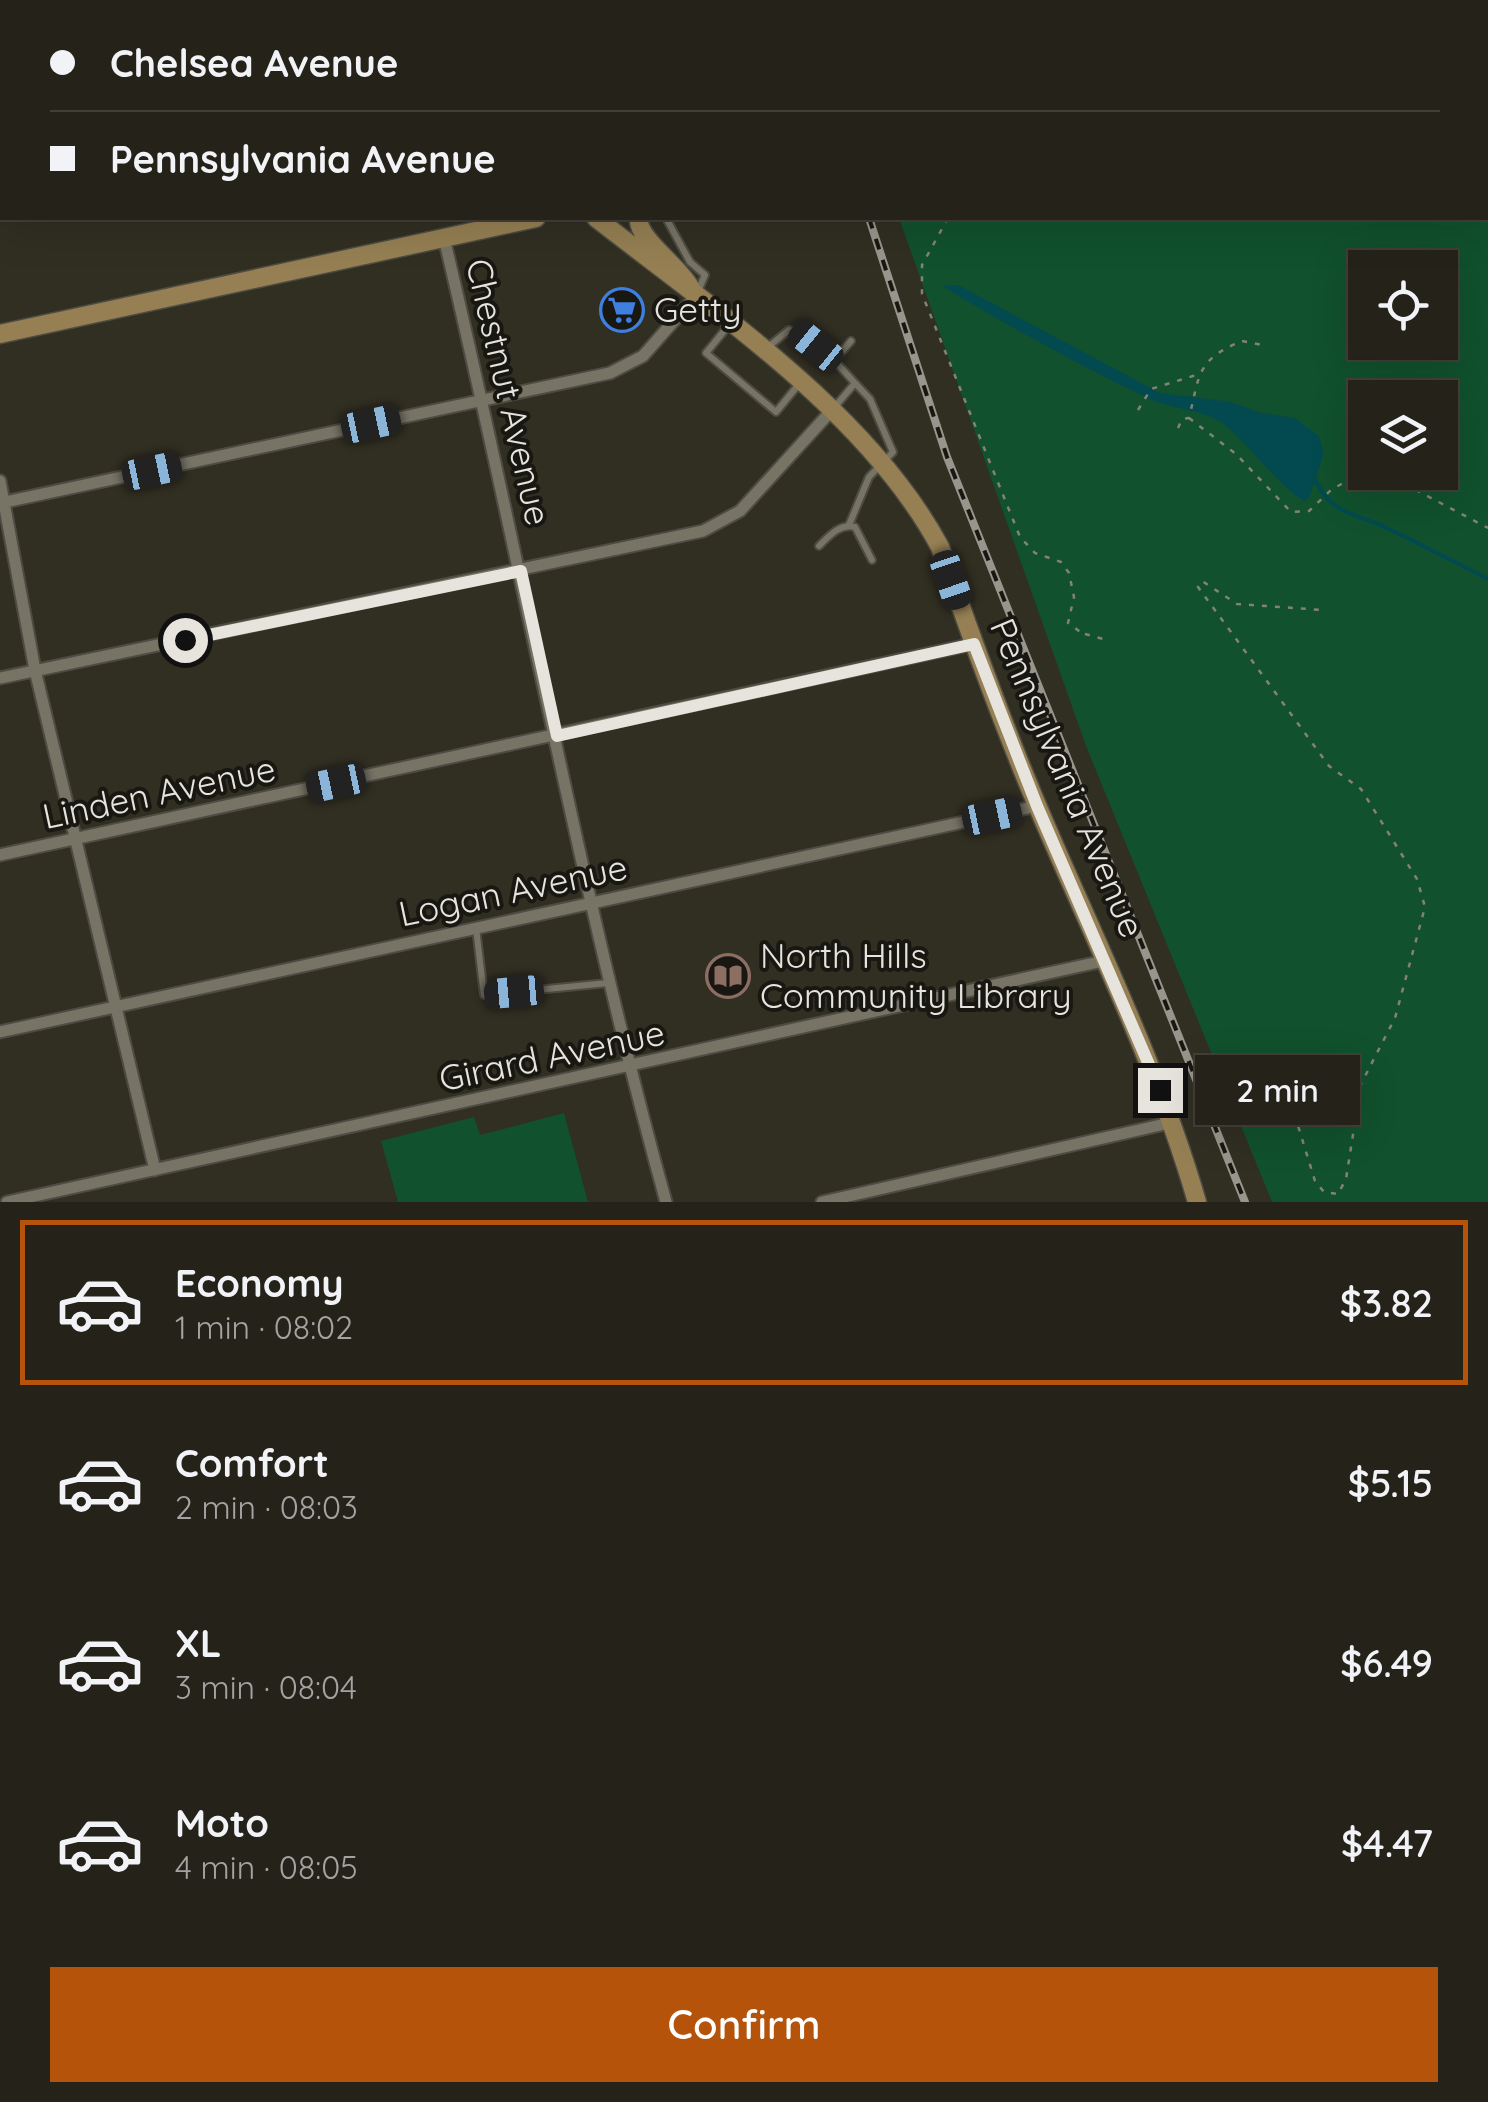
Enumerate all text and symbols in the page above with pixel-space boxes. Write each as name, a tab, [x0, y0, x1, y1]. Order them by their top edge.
text: Chelsea Avenue	[110, 39, 398, 87]
text: Pennsylvania Avenue	[110, 135, 496, 183]
map controls	[1348, 250, 1458, 490]
button: locate	[1348, 250, 1458, 360]
street label: Chestnut Avenue	[457, 254, 561, 529]
supermarket icon: Getty	[599, 287, 645, 333]
place label: Getty	[654, 287, 742, 331]
car	[783, 315, 849, 377]
button: layers	[1348, 380, 1458, 490]
car	[339, 403, 403, 445]
car	[120, 450, 184, 492]
car	[927, 547, 975, 613]
street label: Pennsylvania Avenue	[981, 612, 1155, 944]
route start	[163, 618, 208, 663]
street label: Linden Avenue	[38, 746, 279, 838]
car	[304, 762, 368, 804]
car	[960, 795, 1024, 837]
street label: Logan Avenue	[395, 844, 631, 936]
place label: North Hills Community Library	[760, 933, 1072, 1017]
library icon: North Hills Community Library	[705, 953, 751, 999]
car	[483, 974, 545, 1010]
street label: Girard Avenue	[435, 1010, 668, 1100]
callout: 2 min	[1195, 1055, 1360, 1125]
route end	[1138, 1068, 1183, 1113]
text: 2 min	[1236, 1070, 1319, 1110]
icon: car	[55, 1258, 145, 1348]
text: Economy	[175, 1259, 344, 1307]
text: $3.82	[1340, 1279, 1433, 1327]
text: 1 min · 08:02	[175, 1307, 353, 1347]
icon: car	[55, 1438, 145, 1528]
text: Comfort	[175, 1439, 329, 1487]
text: $5.15	[1348, 1459, 1433, 1507]
text: 2 min · 08:03	[175, 1487, 358, 1527]
icon: car	[55, 1618, 145, 1708]
text: XL	[175, 1619, 221, 1667]
text: $6.49	[1340, 1639, 1433, 1687]
text: 3 min · 08:04	[175, 1667, 357, 1707]
icon: car	[55, 1798, 145, 1888]
text: Moto	[175, 1799, 269, 1847]
text: $4.47	[1341, 1819, 1433, 1867]
text: 4 min · 08:05	[175, 1847, 358, 1887]
button: Confirm	[50, 1967, 1438, 2082]

